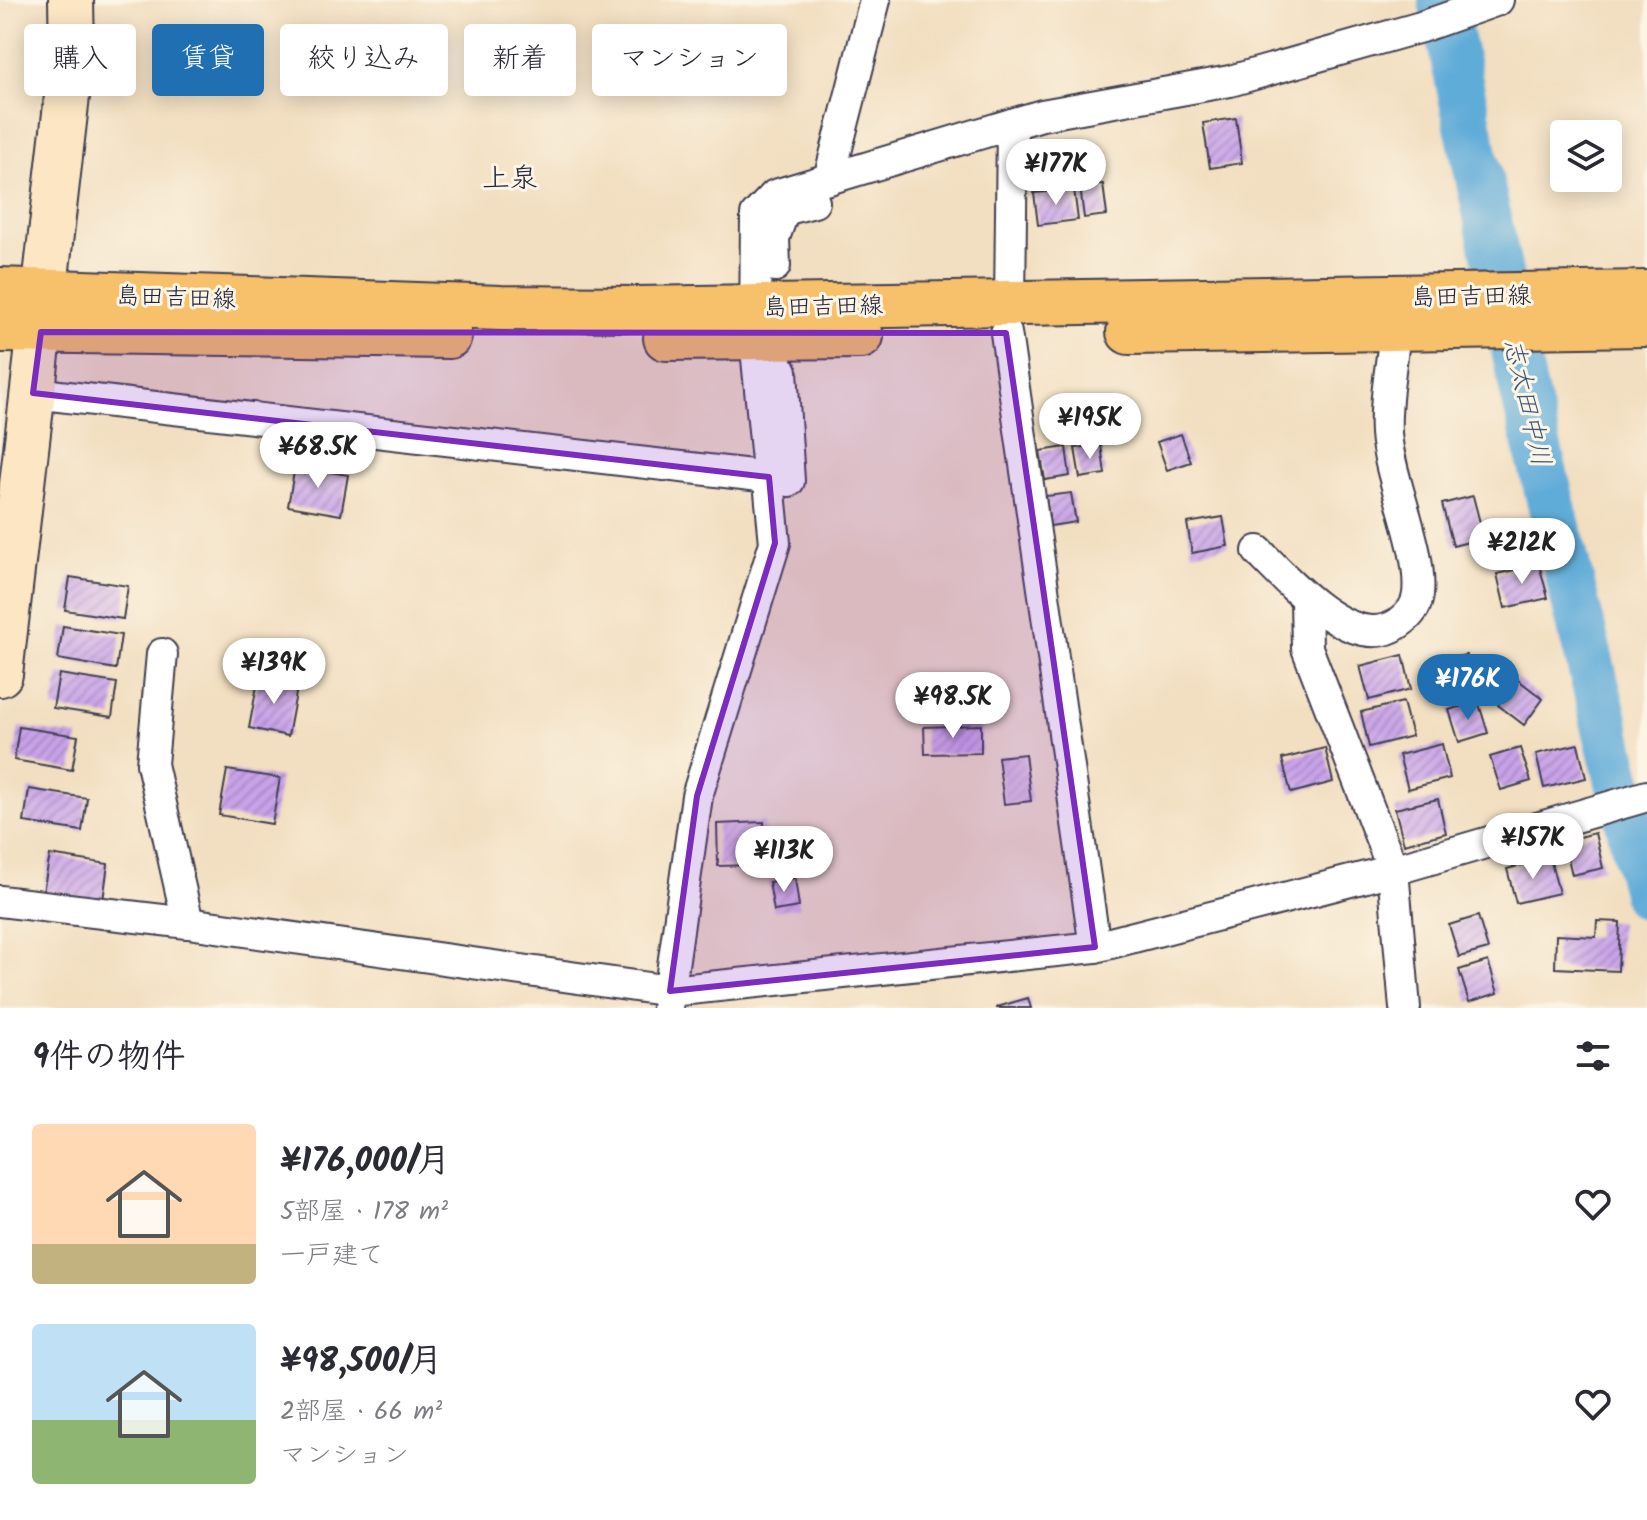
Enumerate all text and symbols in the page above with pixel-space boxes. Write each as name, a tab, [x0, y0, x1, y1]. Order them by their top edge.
chip: 購入	[24, 24, 136, 96]
chip: 賃貸	[152, 24, 264, 96]
chip: 絞り込み	[280, 24, 448, 96]
chip: 新着	[464, 24, 576, 96]
chip: マンション	[592, 24, 787, 96]
map controls	[1550, 120, 1622, 192]
button: layers	[1550, 120, 1622, 192]
pin: ¥177K	[1000, 139, 1112, 207]
text: ¥177K	[1024, 144, 1088, 186]
district label: 上泉	[482, 157, 538, 202]
street label: 島田吉田線	[115, 277, 237, 320]
street label: 島田吉田線	[1411, 277, 1531, 318]
street label: 島田吉田線	[763, 287, 883, 328]
water label: 志太田中川	[1491, 334, 1561, 471]
pin: ¥195K	[1034, 393, 1146, 461]
text: ¥195K	[1057, 398, 1123, 440]
pin: ¥68.5K	[253, 422, 383, 490]
text: ¥68.5K	[278, 427, 358, 469]
pin: ¥212K	[1466, 518, 1578, 586]
text: ¥212K	[1487, 523, 1557, 565]
pin: ¥139K	[218, 638, 330, 706]
text: ¥139K	[241, 643, 307, 685]
pin: ¥176K	[1412, 654, 1524, 722]
text: ¥176K	[1435, 659, 1501, 701]
pin: ¥98.5K	[888, 672, 1018, 740]
text: ¥98.5K	[913, 677, 993, 719]
pin: ¥157K	[1477, 813, 1589, 881]
text: ¥157K	[1501, 818, 1565, 860]
pin: ¥113K	[728, 826, 840, 894]
text: ¥113K	[753, 831, 815, 873]
text: 9件の物件	[32, 1031, 185, 1085]
icon: filters	[1571, 1034, 1615, 1078]
text: ¥176,000/月	[280, 1135, 450, 1189]
icon: home	[96, 1156, 192, 1252]
icon: heart	[1571, 1182, 1615, 1226]
text: 5部屋 · 178 m²	[280, 1191, 448, 1233]
text: 一戸建て	[280, 1235, 384, 1277]
text: ¥98,500/月	[280, 1335, 443, 1389]
icon: home	[96, 1356, 192, 1452]
icon: heart	[1571, 1382, 1615, 1426]
text: 2部屋 · 66 m²	[280, 1391, 442, 1433]
text: マンション	[280, 1435, 409, 1477]

